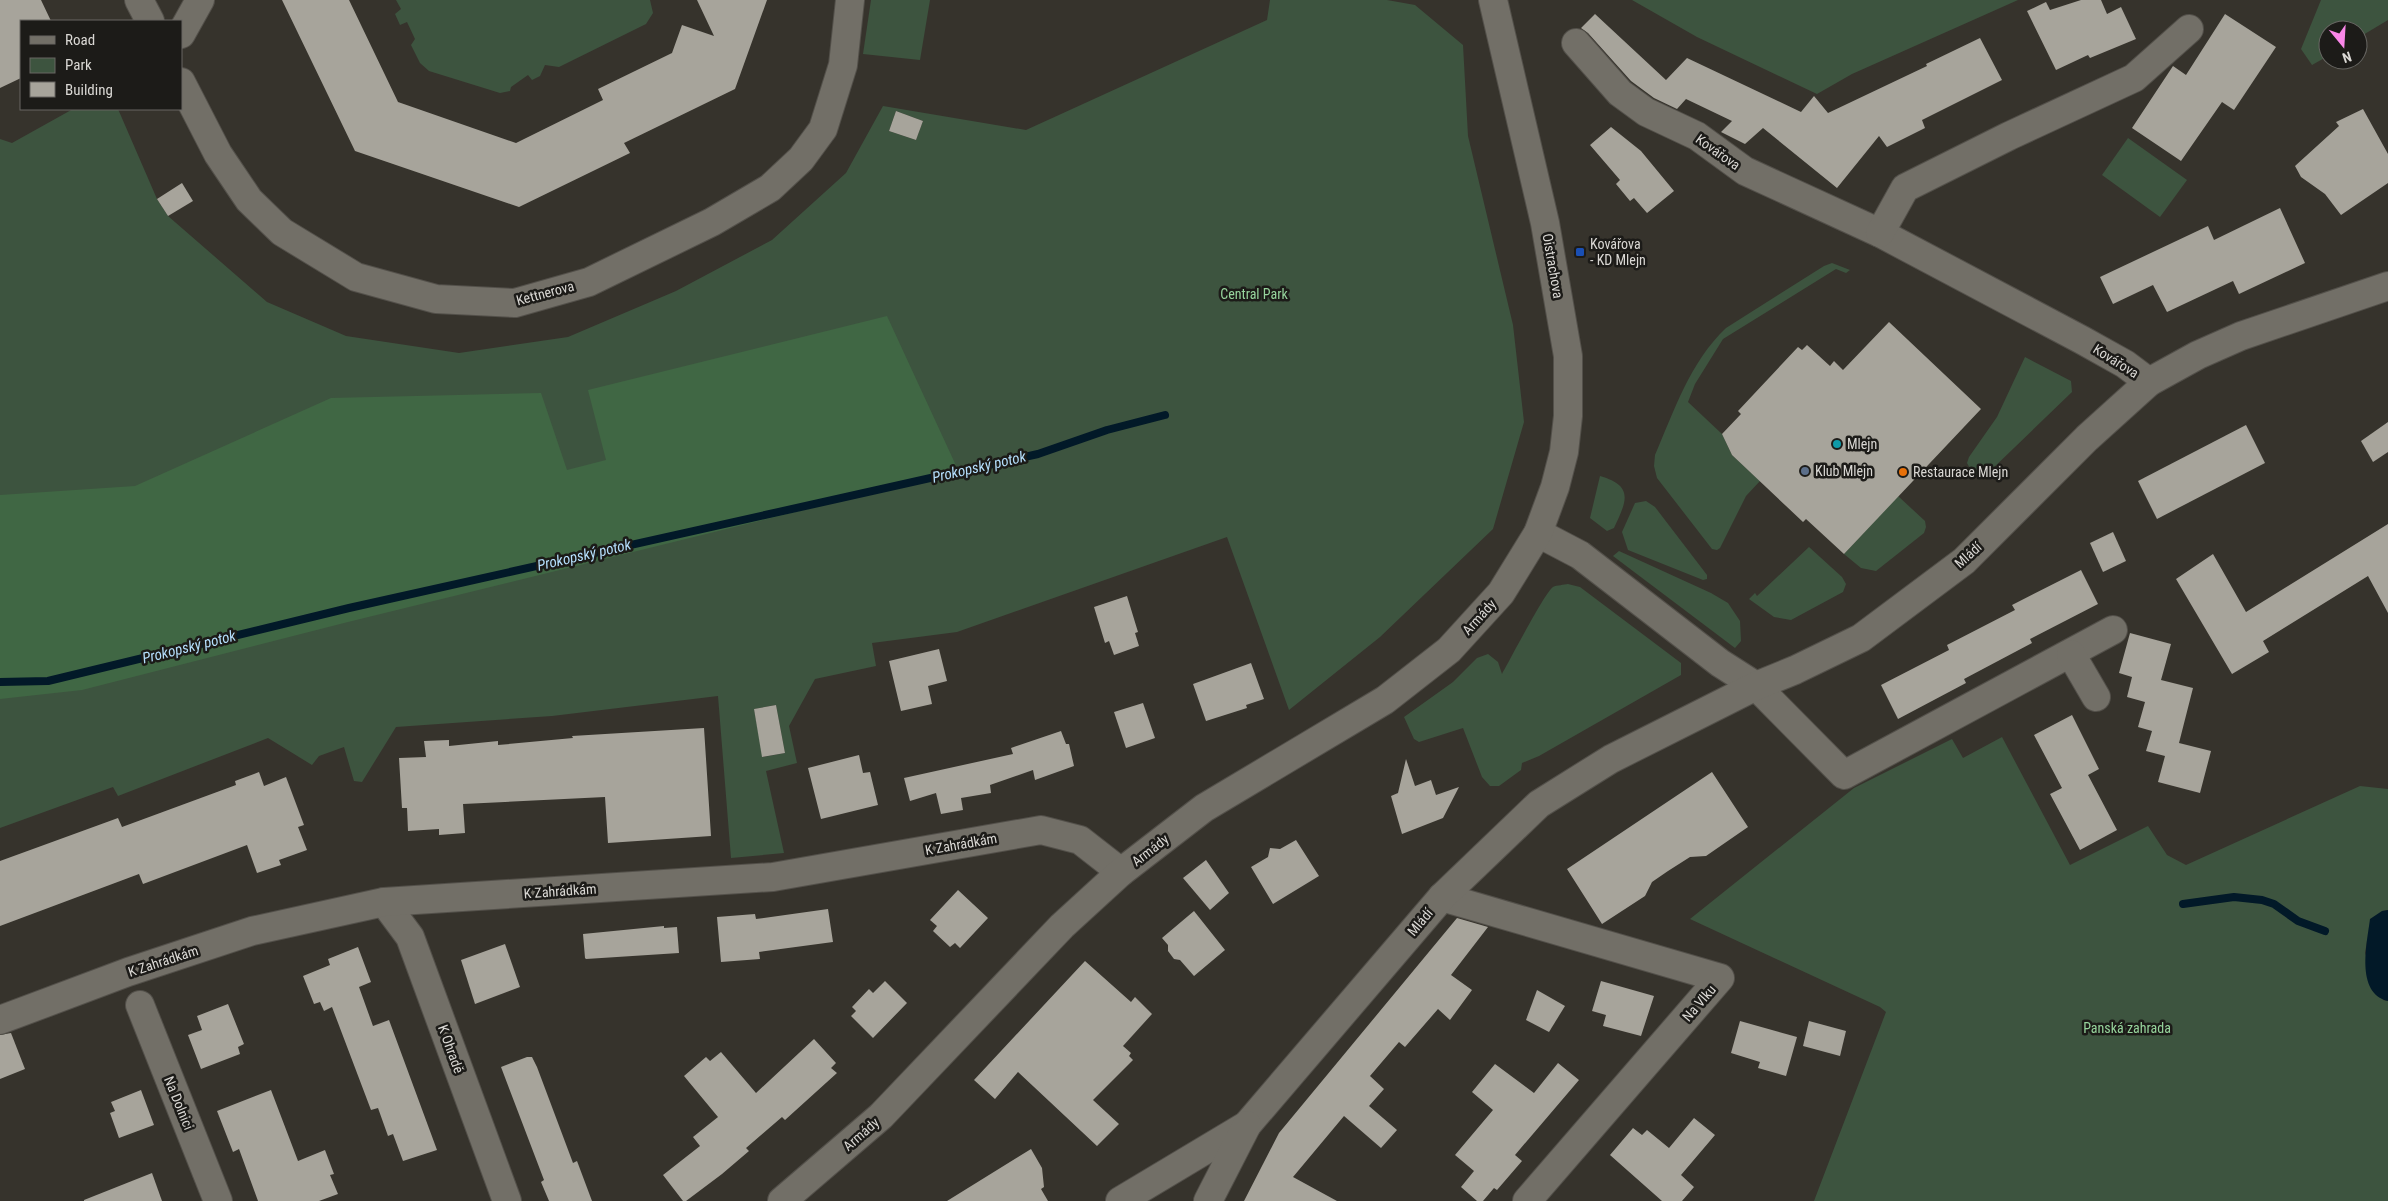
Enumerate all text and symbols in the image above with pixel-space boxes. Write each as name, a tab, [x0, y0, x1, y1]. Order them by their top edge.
legend	[20, 20, 182, 110]
north arrow	[2318, 20, 2368, 70]
text: Road	[65, 31, 95, 49]
text: N	[2340, 48, 2354, 66]
text: Park	[65, 56, 92, 74]
text: Building	[65, 81, 113, 99]
street label: Kovářova	[1693, 131, 1743, 173]
street label: Oistrachova	[1539, 232, 1567, 300]
place label: Kovářova - KD Mlejn	[1590, 236, 1646, 268]
marker: Kovářova - KD Mlejn	[1574, 246, 1586, 258]
street label: Kettnerova	[514, 278, 576, 308]
park label: Central Park	[1220, 286, 1288, 302]
street label: Kovářova	[2090, 341, 2142, 381]
place label: Mlejn	[1847, 436, 1877, 452]
marker: Mlejn	[1831, 438, 1843, 450]
water label: Prokopský potok	[930, 447, 1028, 487]
place label: Klub Mlejn	[1815, 463, 1873, 479]
place label: Restaurace Mlejn	[1913, 464, 2008, 480]
marker: Klub Mlejn	[1799, 465, 1811, 477]
marker: Restaurace Mlejn	[1897, 466, 1909, 478]
water label: Prokopský potok	[535, 535, 633, 575]
street label: Mládí	[1951, 538, 1985, 571]
street label: Armády	[1459, 596, 1499, 638]
water label: Prokopský potok	[140, 627, 238, 667]
street label: K Zahrádkám	[924, 830, 998, 858]
street label: Armády	[1128, 831, 1172, 869]
street label: K Zahrádkám	[523, 880, 597, 902]
street label: Mládí	[1404, 905, 1436, 939]
street label: K Zahrádkám	[126, 942, 200, 980]
street label: Na Vlku	[1679, 982, 1719, 1024]
park label: Panská zahrada	[2083, 1020, 2171, 1036]
street label: K Ohradě	[435, 1023, 467, 1076]
street label: Na Dolnici	[161, 1074, 197, 1132]
street label: Armády	[840, 1114, 882, 1154]

